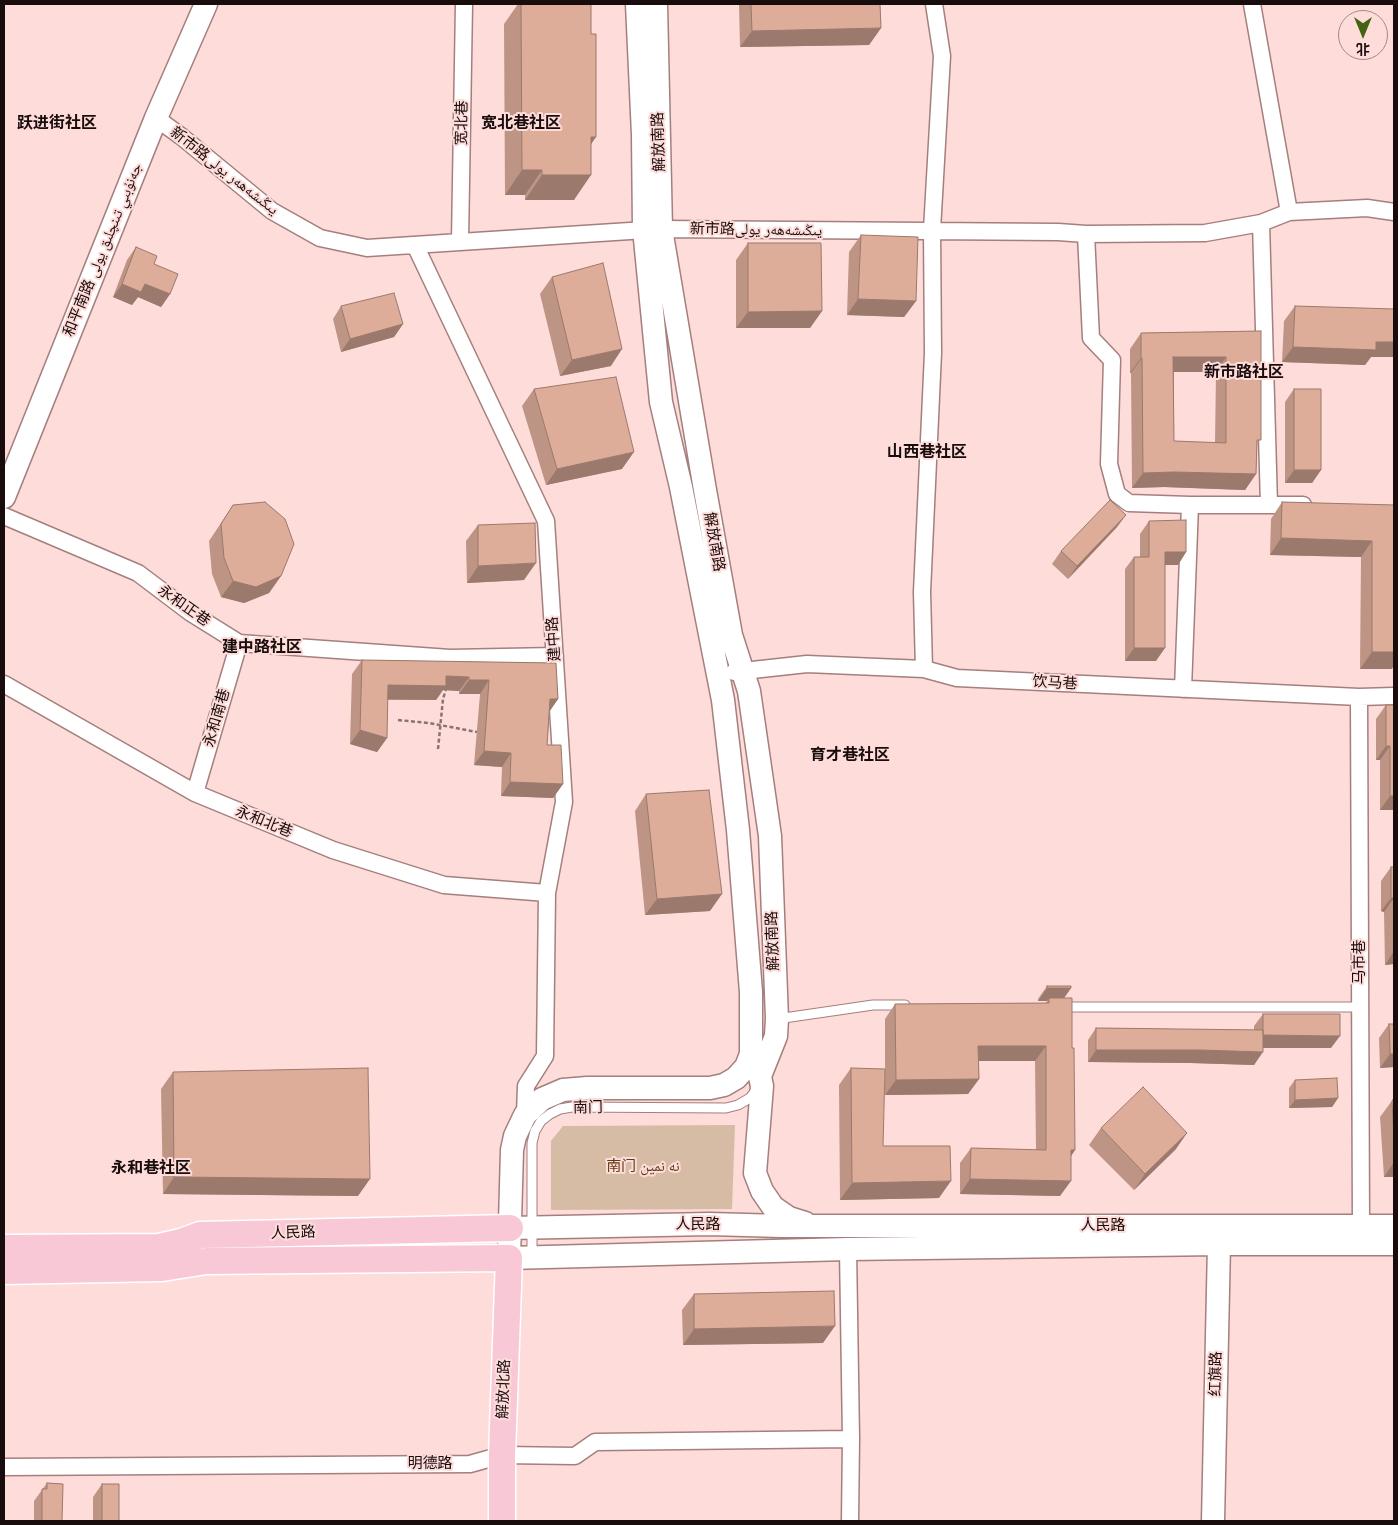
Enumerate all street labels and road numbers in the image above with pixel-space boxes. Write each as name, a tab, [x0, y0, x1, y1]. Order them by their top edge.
street label: 宽北巷	[453, 100, 471, 146]
street label: 解放南路	[649, 112, 669, 172]
street label: 新市路يىڭىشەھەر يولى	[166, 123, 282, 219]
street label: 和平南路 جەنۇبىي تىنچلىق يولى	[60, 161, 146, 339]
street label: 新市路يىڭىشەھەر يولى	[690, 220, 822, 240]
street label: 解放南路	[700, 511, 728, 573]
street label: 永和正巷	[154, 581, 214, 631]
street label: 建中路	[543, 616, 565, 662]
street label: 饮马巷	[1032, 673, 1078, 693]
street label: 永和南巷	[200, 687, 234, 749]
street label: 永和北巷	[233, 802, 295, 842]
street label: 解放南路	[763, 911, 783, 971]
street label: 马市巷	[1351, 940, 1369, 984]
street label: 南门	[573, 1099, 603, 1117]
street label: 人民路	[676, 1216, 720, 1234]
street label: 人民路	[1081, 1217, 1125, 1235]
street label: 人民路	[270, 1223, 316, 1243]
street label: 红旗路	[1207, 1351, 1225, 1397]
street label: 解放北路	[494, 1359, 514, 1419]
street label: 明德路	[408, 1455, 452, 1473]

